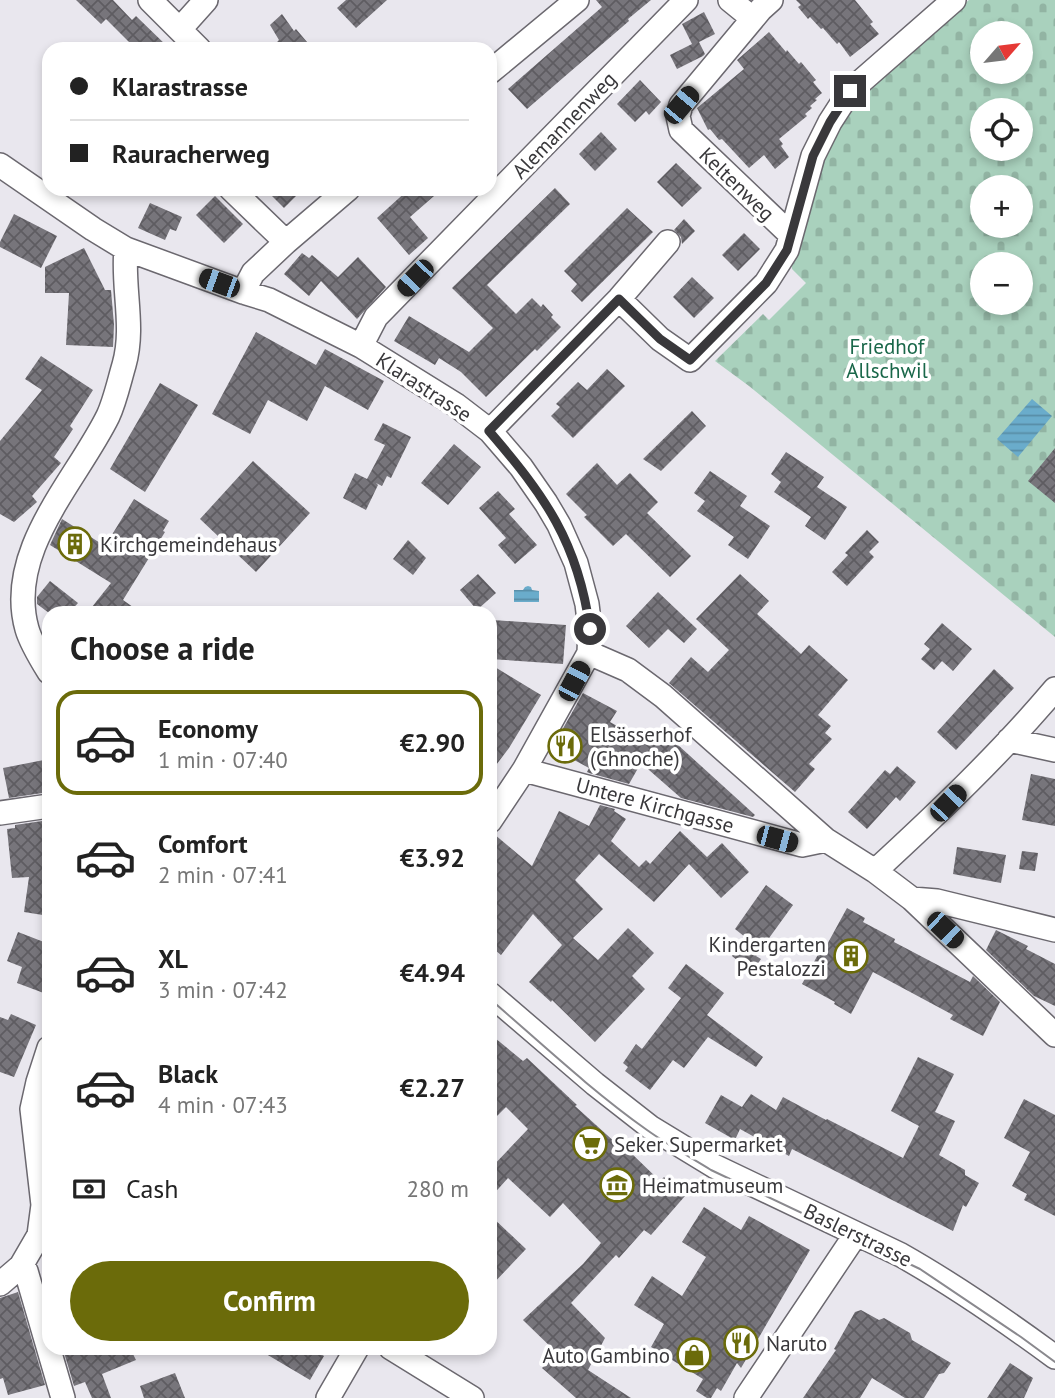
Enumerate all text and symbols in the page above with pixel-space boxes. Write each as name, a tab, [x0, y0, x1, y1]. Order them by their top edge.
north arrow	[970, 21, 1032, 84]
map controls	[970, 21, 1033, 315]
street label: Alemannenweg	[506, 66, 622, 184]
text: Klarastrasse	[112, 70, 248, 103]
route end	[834, 75, 866, 107]
car	[660, 82, 703, 128]
button: locate	[970, 98, 1033, 161]
text: Rauracherweg	[112, 137, 270, 170]
street label: Keltenweg	[694, 141, 780, 227]
button: +	[970, 175, 1033, 238]
button: −	[970, 252, 1033, 315]
car	[393, 256, 438, 300]
car	[196, 266, 243, 300]
park label: Friedhof Allschwil	[846, 333, 928, 384]
street label: Klarastrasse	[371, 346, 477, 428]
building icon: Kirchgemeindehaus	[56, 525, 94, 563]
place label: Kirchgemeindehaus	[100, 531, 277, 558]
route start	[574, 613, 606, 645]
text: Choose a ride	[70, 627, 255, 669]
car	[555, 658, 594, 704]
icon: car	[74, 711, 137, 774]
text: Economy	[158, 712, 258, 745]
place label: Elsässerhof (Chnoche)	[590, 721, 693, 772]
text: €2.90	[400, 726, 465, 759]
restaurant icon: Elsässerhof (Chnoche)	[546, 727, 584, 765]
text: 1 min · 07:40	[158, 745, 288, 774]
street label: Untere Kirchgasse	[573, 771, 737, 839]
car	[926, 781, 971, 825]
car	[754, 823, 801, 855]
icon: car	[74, 826, 137, 889]
text: Comfort	[158, 827, 248, 860]
text: €3.92	[400, 841, 465, 874]
text: 2 min · 07:41	[158, 860, 288, 889]
car	[923, 908, 968, 952]
place label: Kindergarten Pestalozzi	[708, 931, 826, 982]
building icon: Kindergarten Pestalozzi	[832, 937, 870, 975]
icon: car	[74, 941, 137, 1004]
text: XL	[158, 942, 188, 975]
text: €4.94	[400, 956, 465, 989]
text: 3 min · 07:42	[158, 975, 288, 1004]
icon: car	[74, 1056, 137, 1119]
text: Black	[158, 1057, 218, 1090]
text: €2.27	[400, 1071, 465, 1104]
text: 4 min · 07:43	[158, 1090, 288, 1119]
supermarket icon: Seker Supermarket	[571, 1125, 609, 1163]
place label: Seker Supermarket	[614, 1131, 783, 1158]
museum icon: Heimatmuseum	[598, 1166, 636, 1204]
icon: cash	[70, 1170, 108, 1208]
text: Cash	[126, 1172, 178, 1205]
place label: Heimatmuseum	[642, 1172, 783, 1199]
text: 280 m	[407, 1174, 469, 1203]
street label: Baslerstrasse	[799, 1197, 917, 1273]
button: Confirm	[70, 1261, 469, 1341]
restaurant icon: Naruto	[722, 1324, 760, 1362]
place label: Naruto	[766, 1330, 827, 1357]
shop icon: Auto Gambino	[675, 1336, 713, 1374]
place label: Auto Gambino	[543, 1342, 670, 1369]

